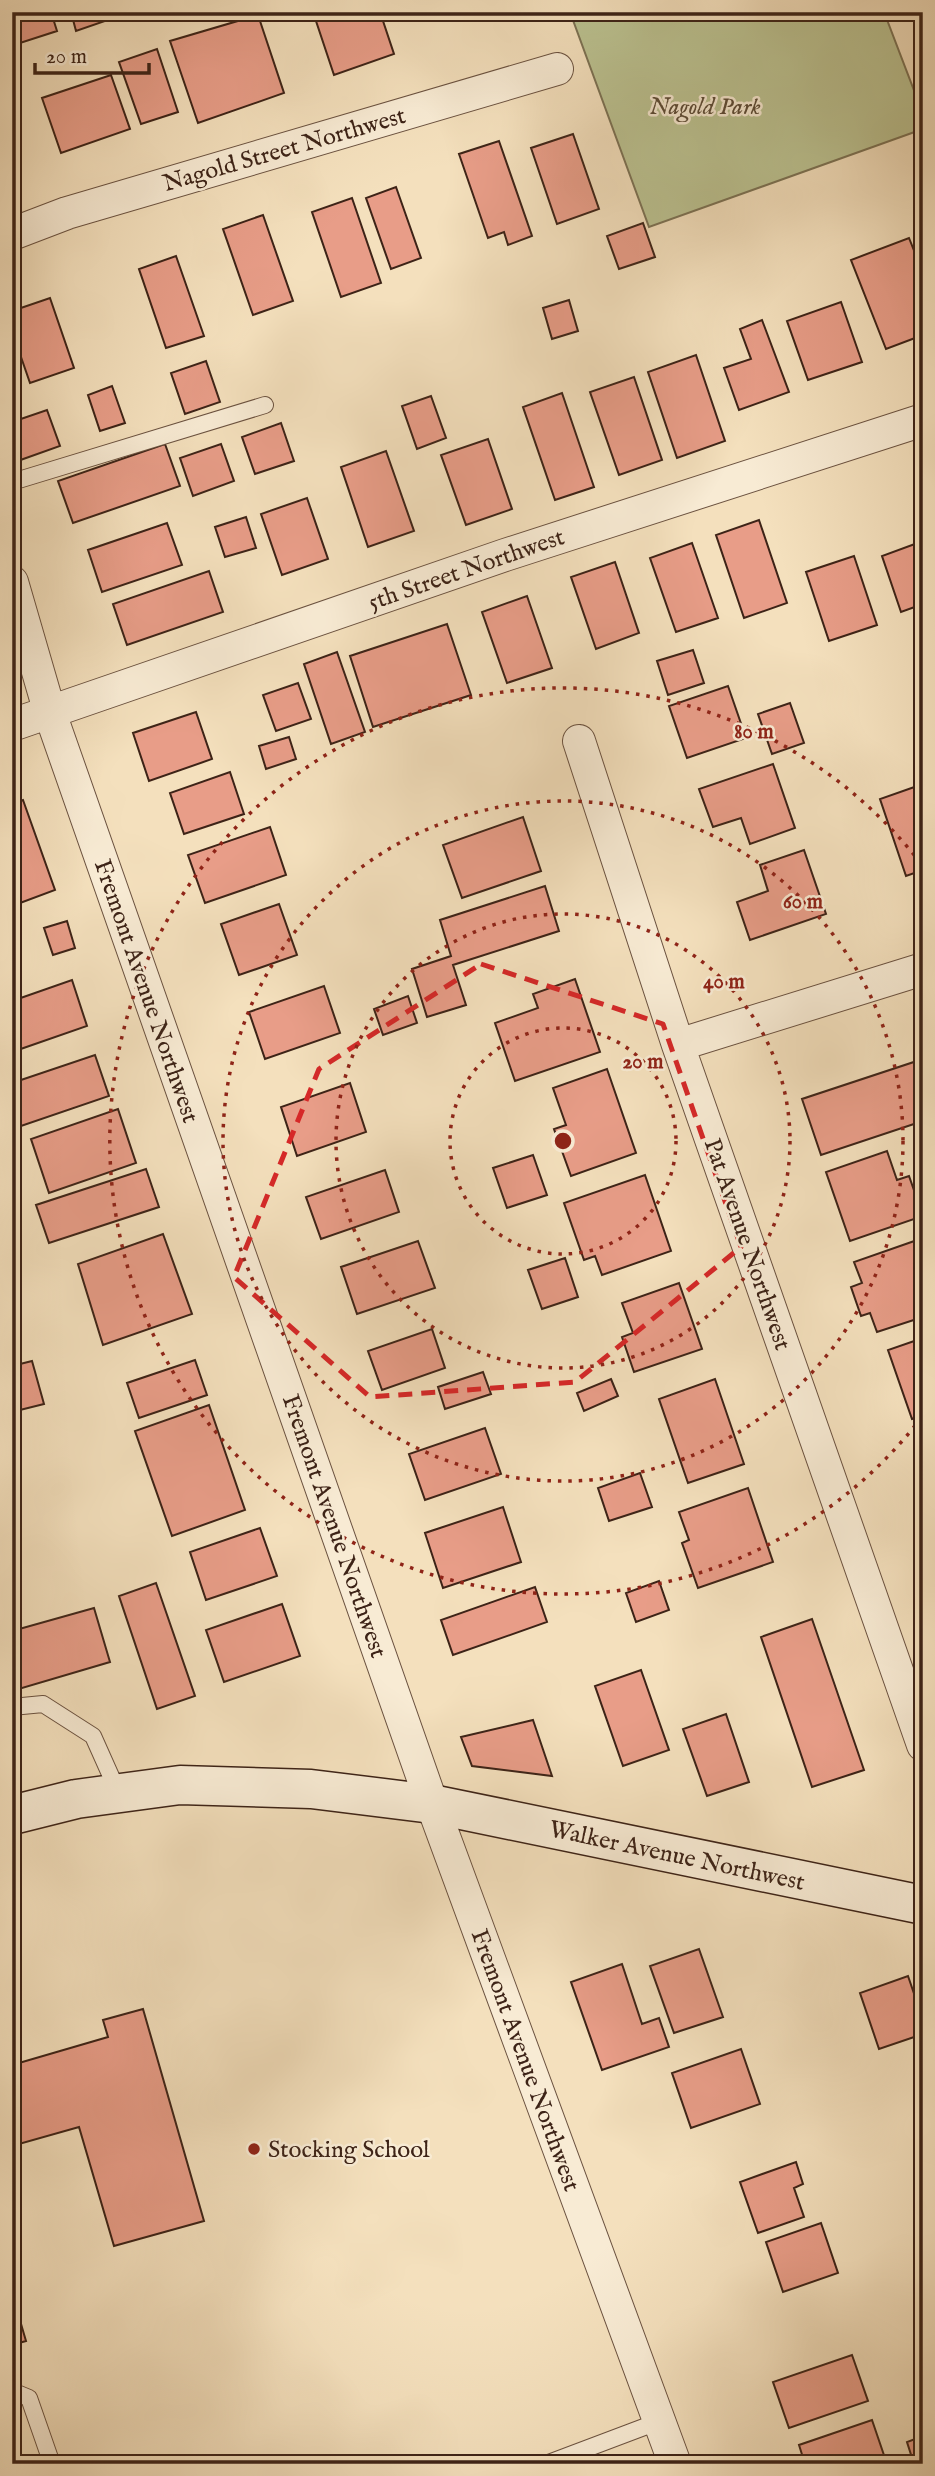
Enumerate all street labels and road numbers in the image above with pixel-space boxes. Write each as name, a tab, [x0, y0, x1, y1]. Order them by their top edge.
street label: Nagold Street Northwest	[159, 101, 410, 200]
street label: 5th Street Northwest	[364, 522, 569, 619]
street label: Fremont Avenue Northwest	[86, 856, 205, 1127]
street label: Pat Avenue Northwest	[696, 1135, 797, 1354]
street label: Fremont Avenue Northwest	[274, 1391, 393, 1662]
street label: Walker Avenue Northwest	[546, 1814, 807, 1899]
street label: Fremont Avenue Northwest	[463, 1925, 586, 2196]

